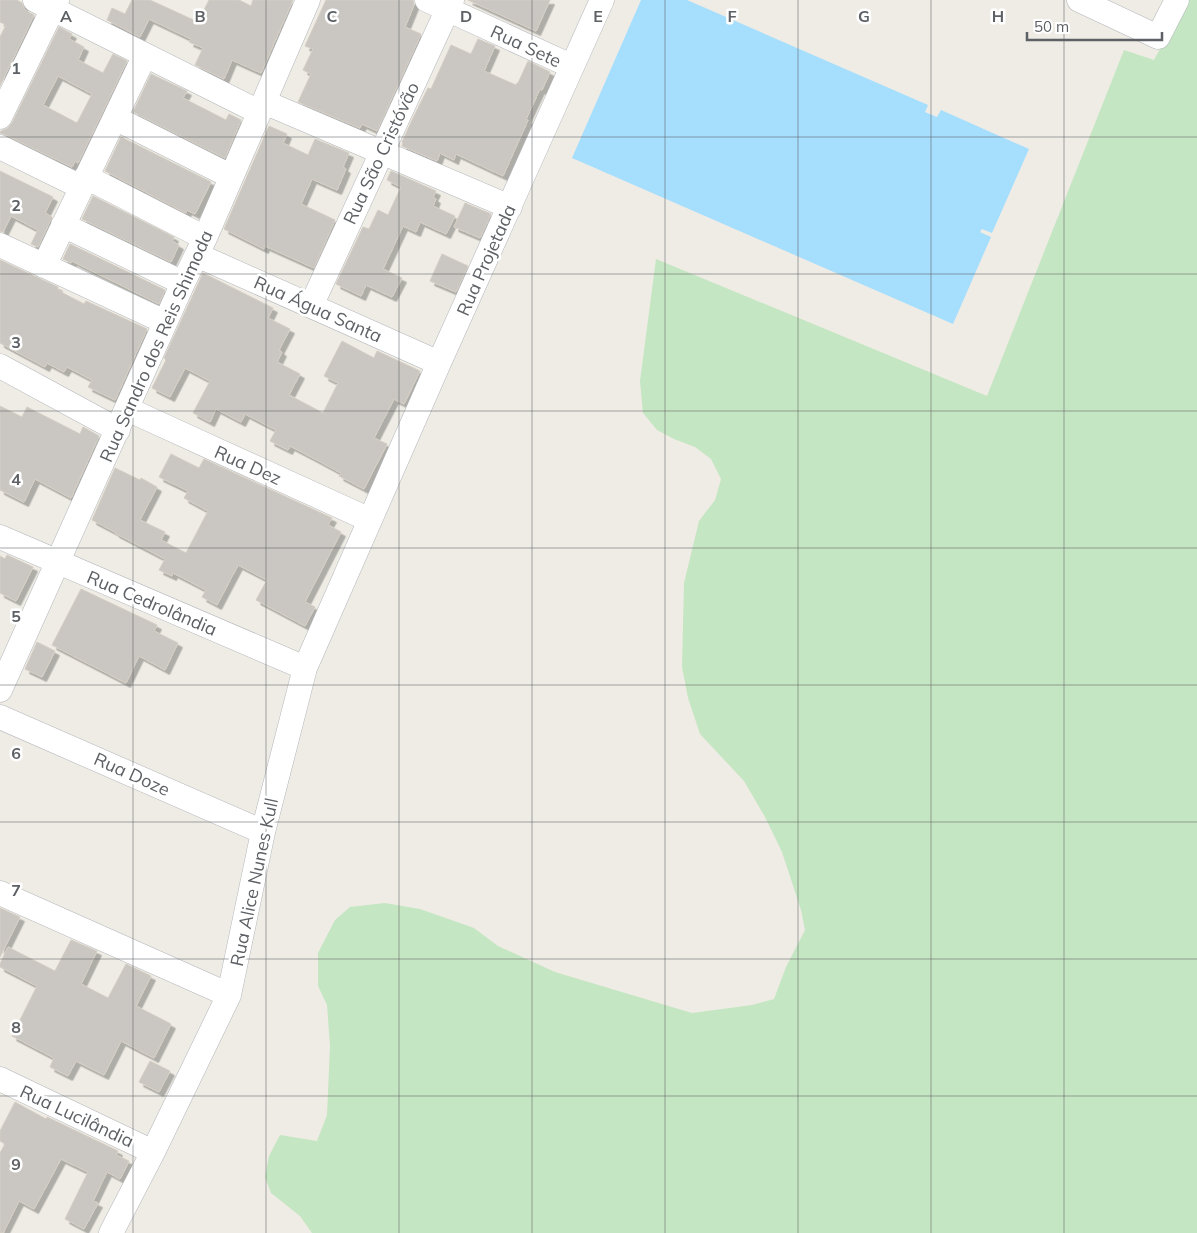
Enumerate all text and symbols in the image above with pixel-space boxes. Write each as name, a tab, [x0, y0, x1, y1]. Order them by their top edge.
text: A	[60, 6, 72, 26]
text: B	[194, 6, 206, 26]
text: C	[327, 6, 338, 26]
text: D	[460, 6, 472, 26]
text: E	[593, 6, 603, 26]
text: F	[727, 6, 737, 26]
text: G	[858, 6, 870, 26]
text: H	[992, 6, 1004, 26]
scale bar	[1027, 10, 1162, 42]
text: 50 m	[1034, 17, 1069, 36]
street label: Rua Sete	[487, 20, 565, 72]
text: 1	[11, 58, 21, 78]
street label: Rua São Cristóvão	[338, 78, 424, 228]
text: 2	[11, 195, 21, 215]
street label: Rua Projetada	[451, 201, 521, 319]
street label: Rua Sandro dos Reis Shimoda	[94, 226, 218, 466]
street label: Rua Água Santa	[250, 270, 386, 348]
text: 3	[11, 332, 21, 352]
street label: Rua Dez	[211, 440, 285, 490]
text: 4	[11, 469, 21, 489]
street label: Rua Cedrolândia	[84, 565, 220, 641]
text: 5	[11, 606, 21, 626]
text: 6	[11, 743, 21, 763]
street label: Rua Doze	[90, 747, 174, 801]
street label: Rua Alice Nunes Kull	[225, 796, 283, 968]
text: 7	[11, 880, 21, 900]
text: 8	[11, 1017, 21, 1037]
street label: Rua Lucilândia	[16, 1080, 138, 1152]
text: 9	[11, 1154, 21, 1174]

